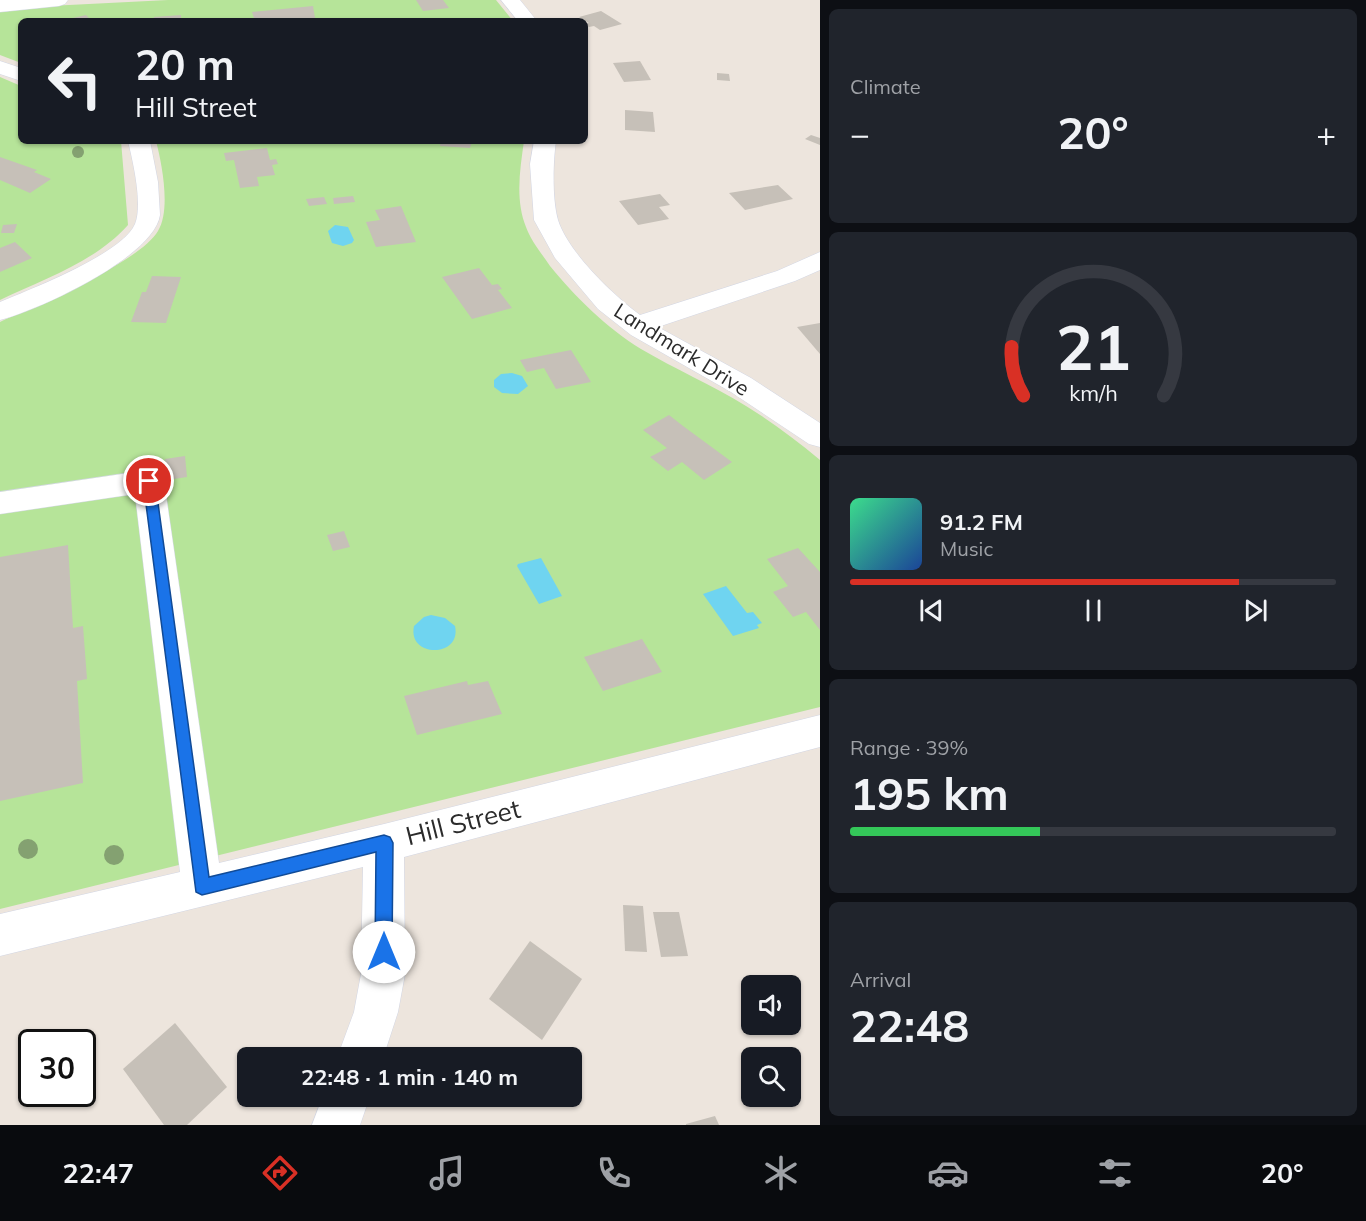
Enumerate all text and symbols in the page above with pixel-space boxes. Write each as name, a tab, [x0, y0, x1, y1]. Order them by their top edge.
text: 20 m	[135, 38, 235, 91]
icon: left	[36, 42, 114, 120]
text: Climate	[850, 74, 921, 99]
text: Hill Street	[135, 90, 257, 124]
text: 20°	[1057, 104, 1129, 160]
text: −	[850, 113, 870, 154]
text: +	[1316, 113, 1336, 154]
street label: Landmark Drive	[610, 297, 754, 401]
text: 21	[1056, 307, 1130, 386]
text: km/h	[1069, 380, 1117, 407]
pin	[123, 455, 174, 506]
icon: arrive	[132, 464, 165, 497]
text: 91.2 FM	[940, 508, 1023, 536]
text: Music	[940, 536, 993, 561]
icon: previous	[915, 594, 948, 627]
icon: pause	[1077, 594, 1110, 627]
icon: next	[1239, 594, 1272, 627]
text: Range · 39%	[850, 735, 968, 760]
text: 195 km	[850, 765, 1009, 821]
street label: Hill Street	[402, 792, 524, 852]
position arrow	[352, 920, 416, 984]
text: Arrival	[850, 967, 911, 992]
map controls	[741, 975, 801, 1107]
button: sound	[741, 975, 801, 1035]
text: 22:48	[850, 997, 969, 1053]
speed limit sign: 30	[18, 1029, 96, 1107]
button: search	[741, 1047, 801, 1107]
text: 22:48 · 1 min · 140 m	[301, 1063, 518, 1091]
icon: directions	[259, 1152, 301, 1194]
icon: music	[426, 1152, 468, 1194]
icon: phone	[593, 1152, 635, 1194]
icon: climate	[760, 1152, 802, 1194]
icon: car	[927, 1152, 969, 1194]
icon: filters	[1094, 1152, 1136, 1194]
text: 22:47	[62, 1156, 134, 1190]
text: 20°	[1261, 1156, 1303, 1190]

